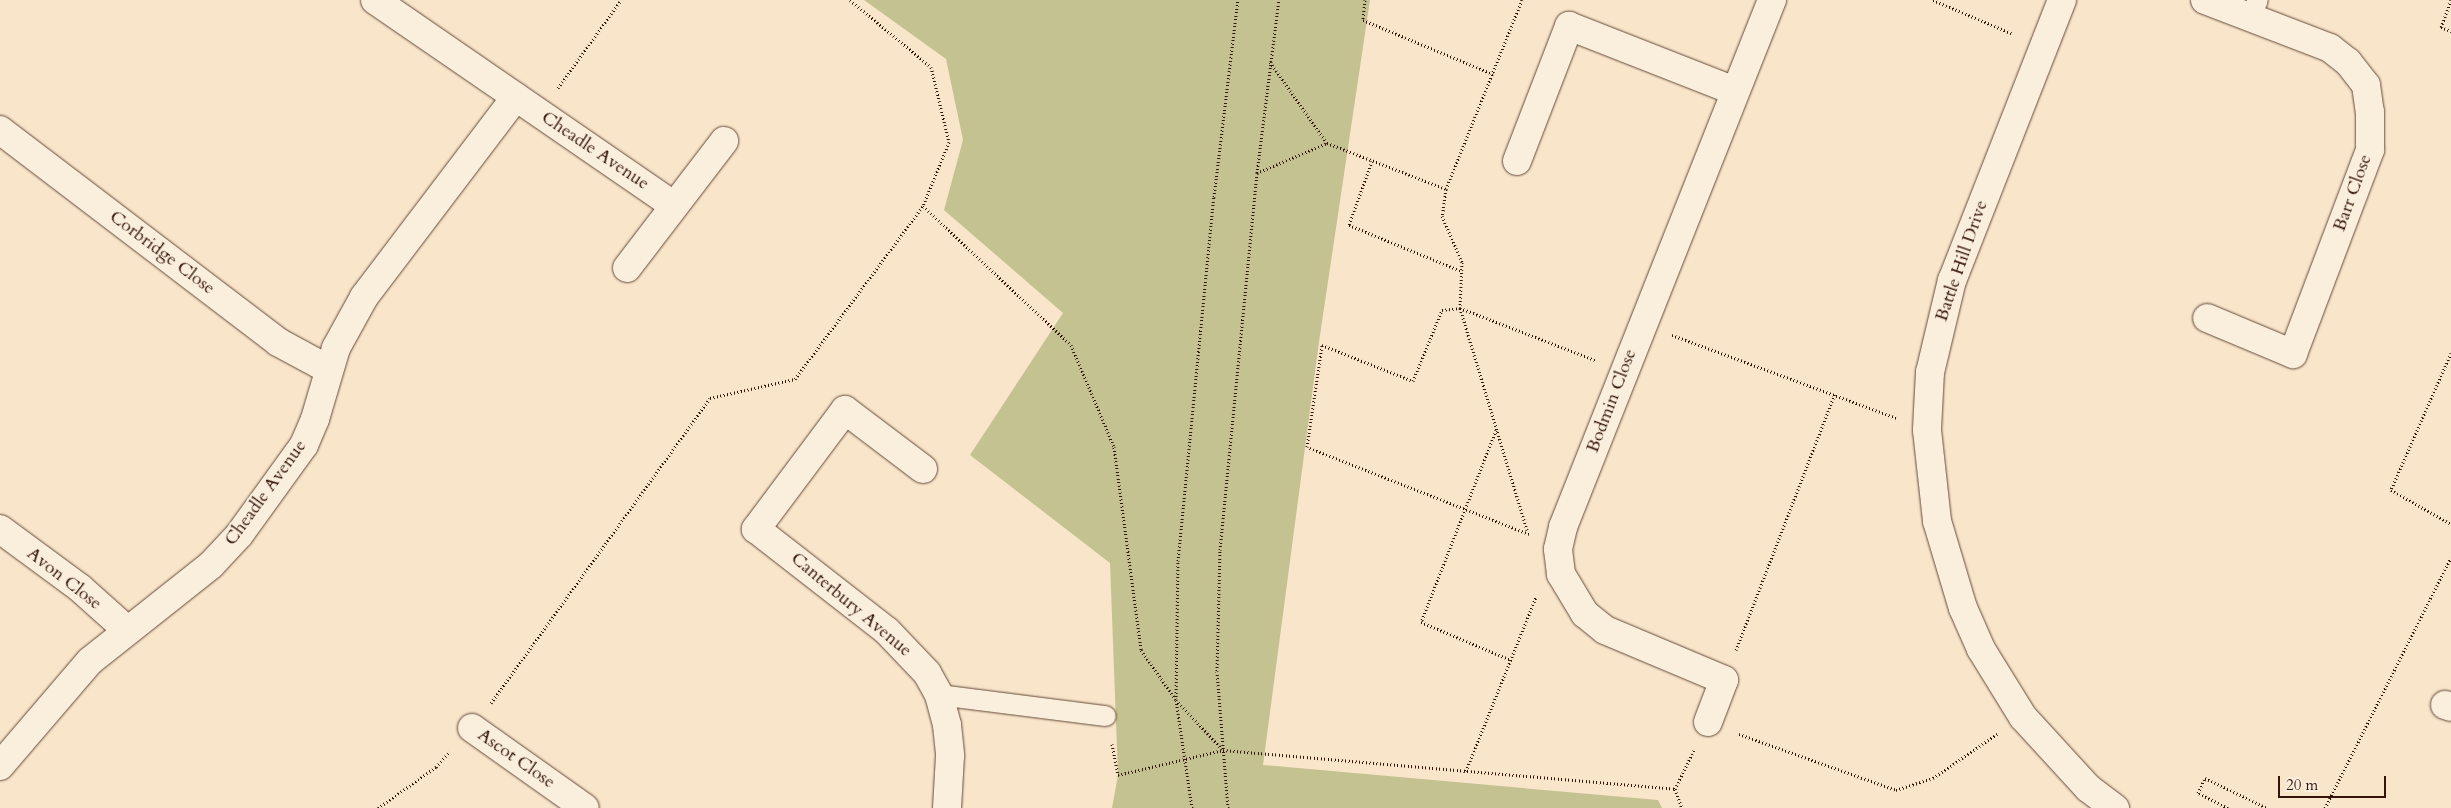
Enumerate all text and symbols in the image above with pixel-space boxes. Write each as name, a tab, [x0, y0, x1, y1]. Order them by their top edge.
street label: Cheadle Avenue	[537, 107, 653, 195]
street label: Barr Close	[2329, 152, 2377, 234]
street label: Battle Hill Drive	[1931, 198, 1993, 324]
street label: Corbridge Close	[105, 206, 219, 300]
street label: Bodmin Close	[1582, 346, 1642, 456]
street label: Cheadle Avenue	[220, 436, 312, 550]
street label: Avon Close	[22, 543, 106, 615]
street label: Canterbury Avenue	[786, 548, 916, 662]
street label: Ascot Close	[473, 724, 559, 794]
scale bar	[2281, 766, 2388, 798]
text: 20 m	[2286, 775, 2318, 795]

